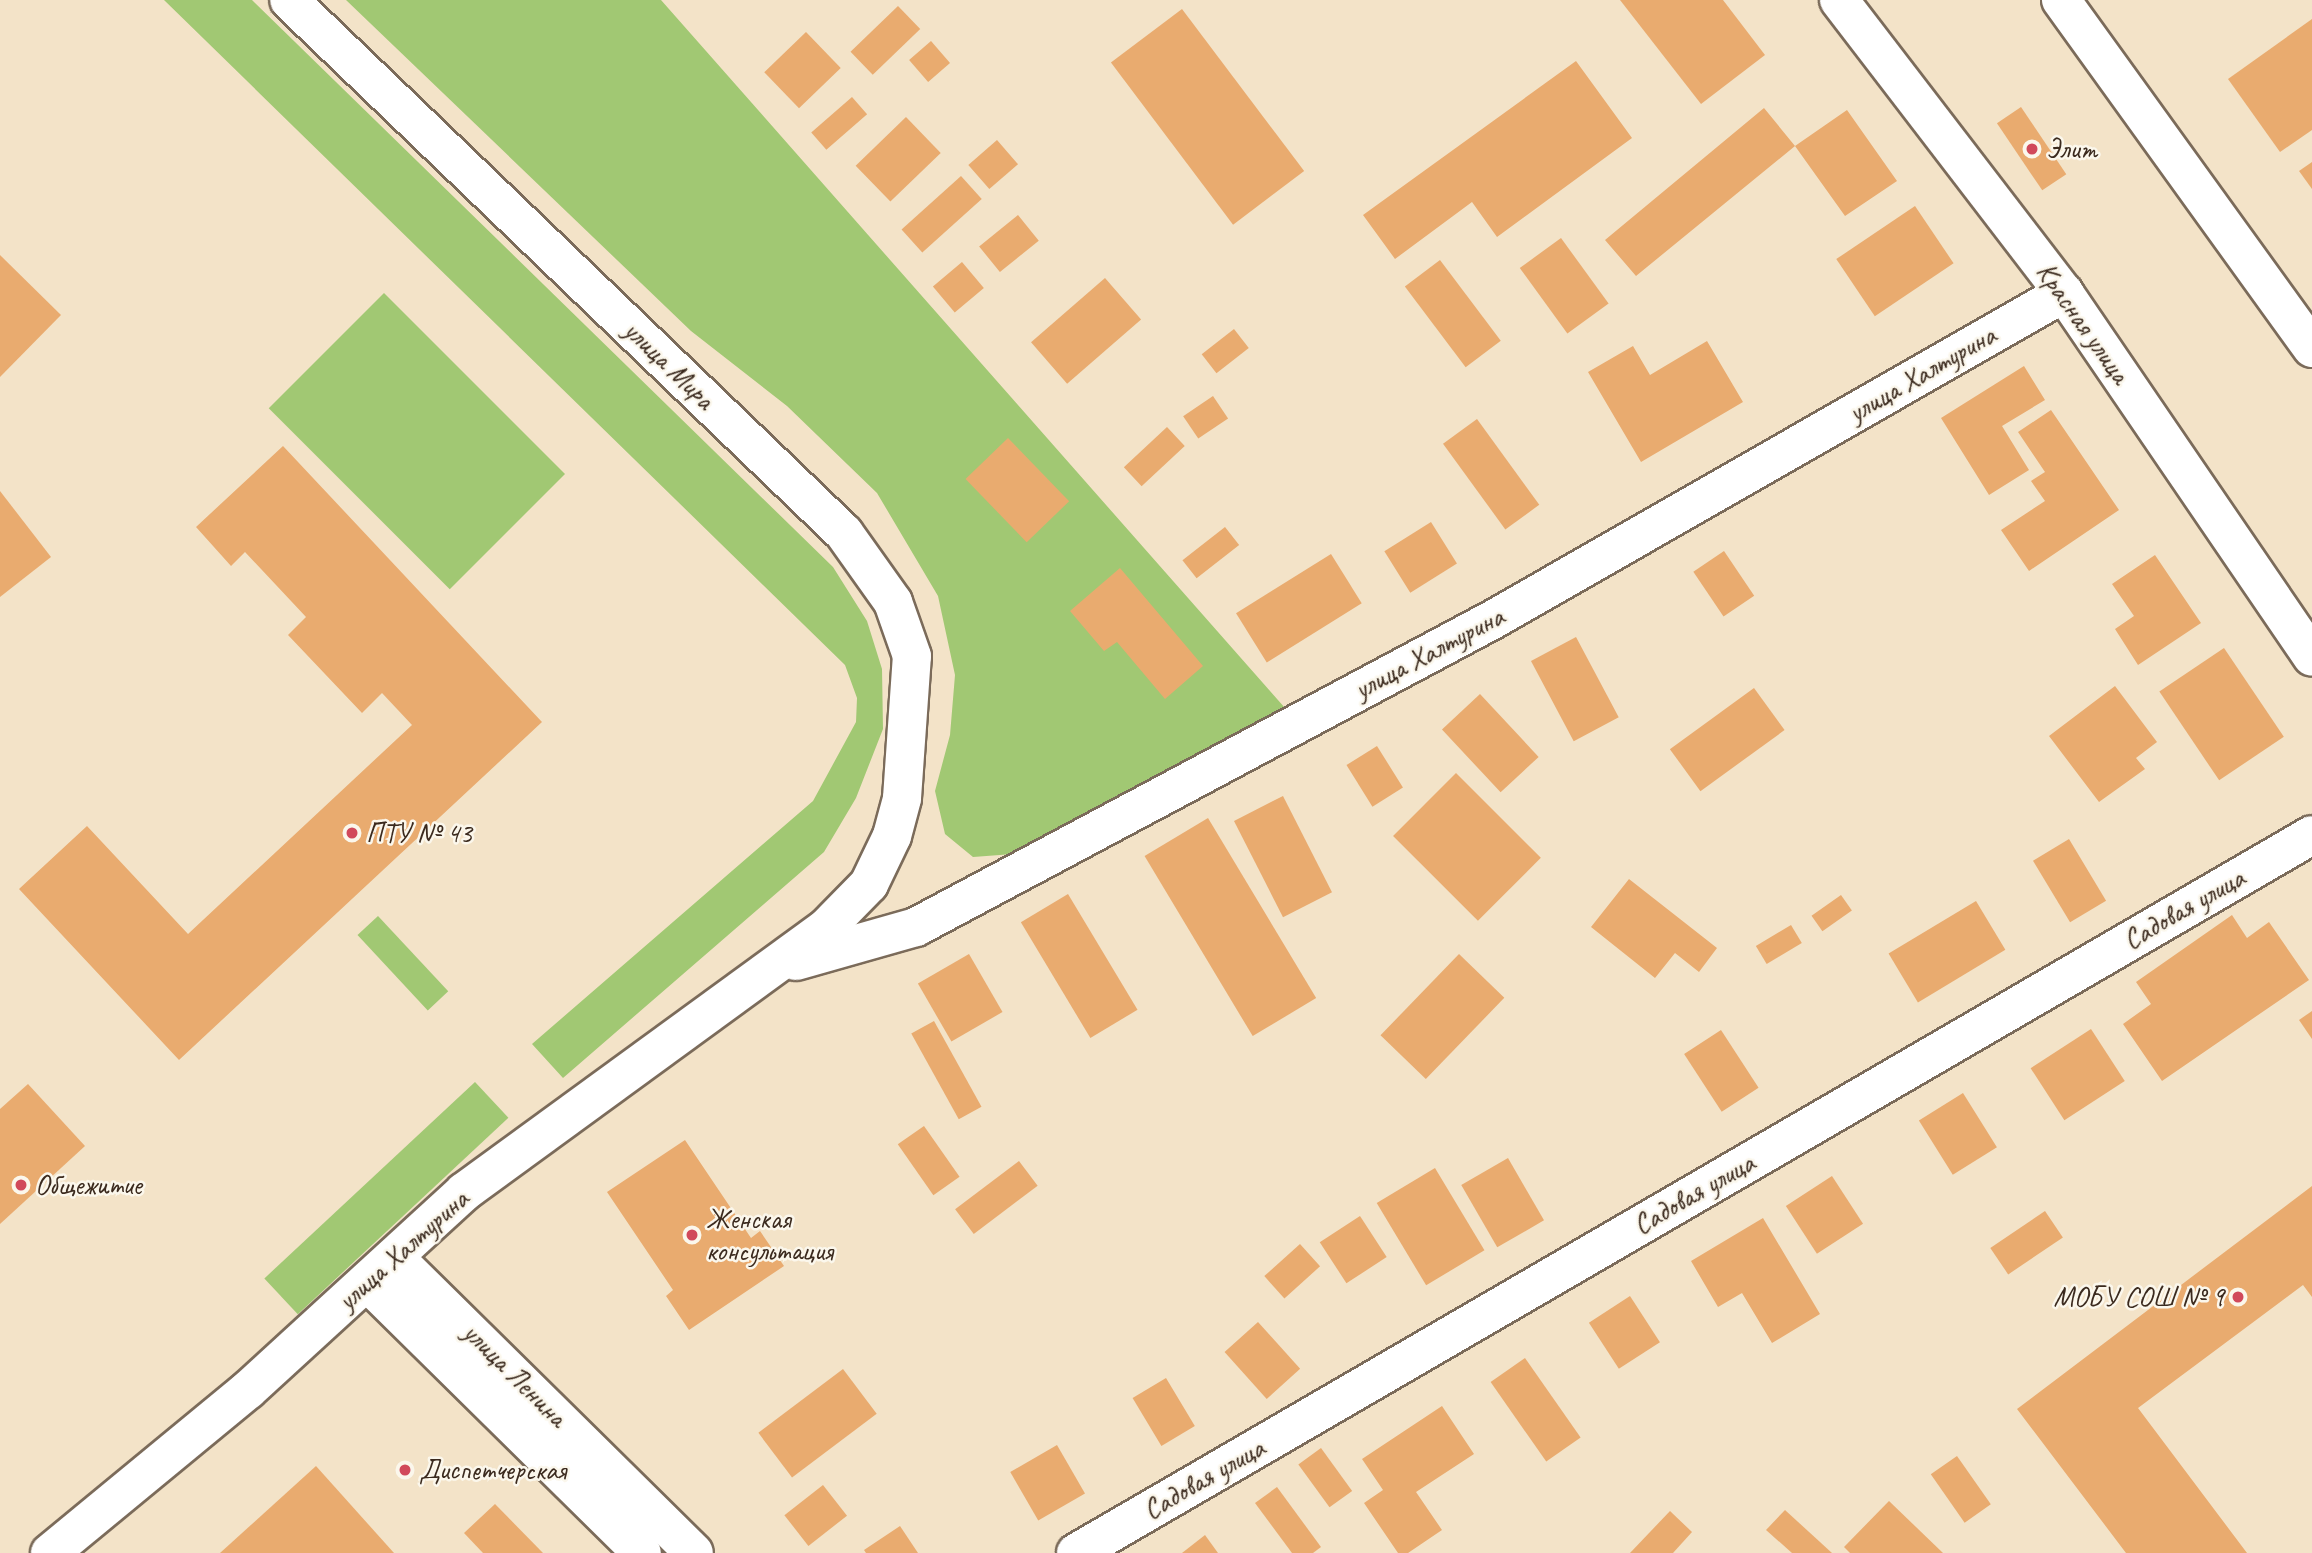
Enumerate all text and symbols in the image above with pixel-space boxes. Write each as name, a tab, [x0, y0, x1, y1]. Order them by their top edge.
place label: Элит	[2046, 132, 2097, 166]
marker: Элит	[2024, 141, 2040, 157]
street label: Красная улица	[2029, 256, 2137, 390]
street label: улица Мира	[617, 314, 721, 416]
street label: улица Халтурина	[1841, 317, 2003, 431]
street label: улица Халтурина	[1347, 599, 1511, 707]
place label: ПТУ № 43	[366, 816, 472, 850]
marker: ПТУ № 43	[344, 825, 360, 841]
street label: Садовая улица	[2117, 861, 2251, 957]
street label: Садовая улица	[1627, 1146, 1761, 1242]
place label: Общежитие	[35, 1168, 142, 1202]
marker: Общежитие	[13, 1177, 29, 1193]
street label: улица Халтурина	[329, 1181, 477, 1319]
place label: Женская консультация	[706, 1202, 833, 1268]
marker: Женская консультация	[684, 1227, 700, 1243]
place label: МОБУ СОШ № 9	[2054, 1280, 2224, 1314]
marker: МОБУ СОШ № 9	[2230, 1289, 2246, 1305]
street label: улица Ленина	[456, 1316, 574, 1434]
street label: Садовая улица	[1137, 1431, 1271, 1527]
place label: Диспетчерская	[419, 1453, 566, 1487]
marker: Диспетчерская	[397, 1462, 413, 1478]

